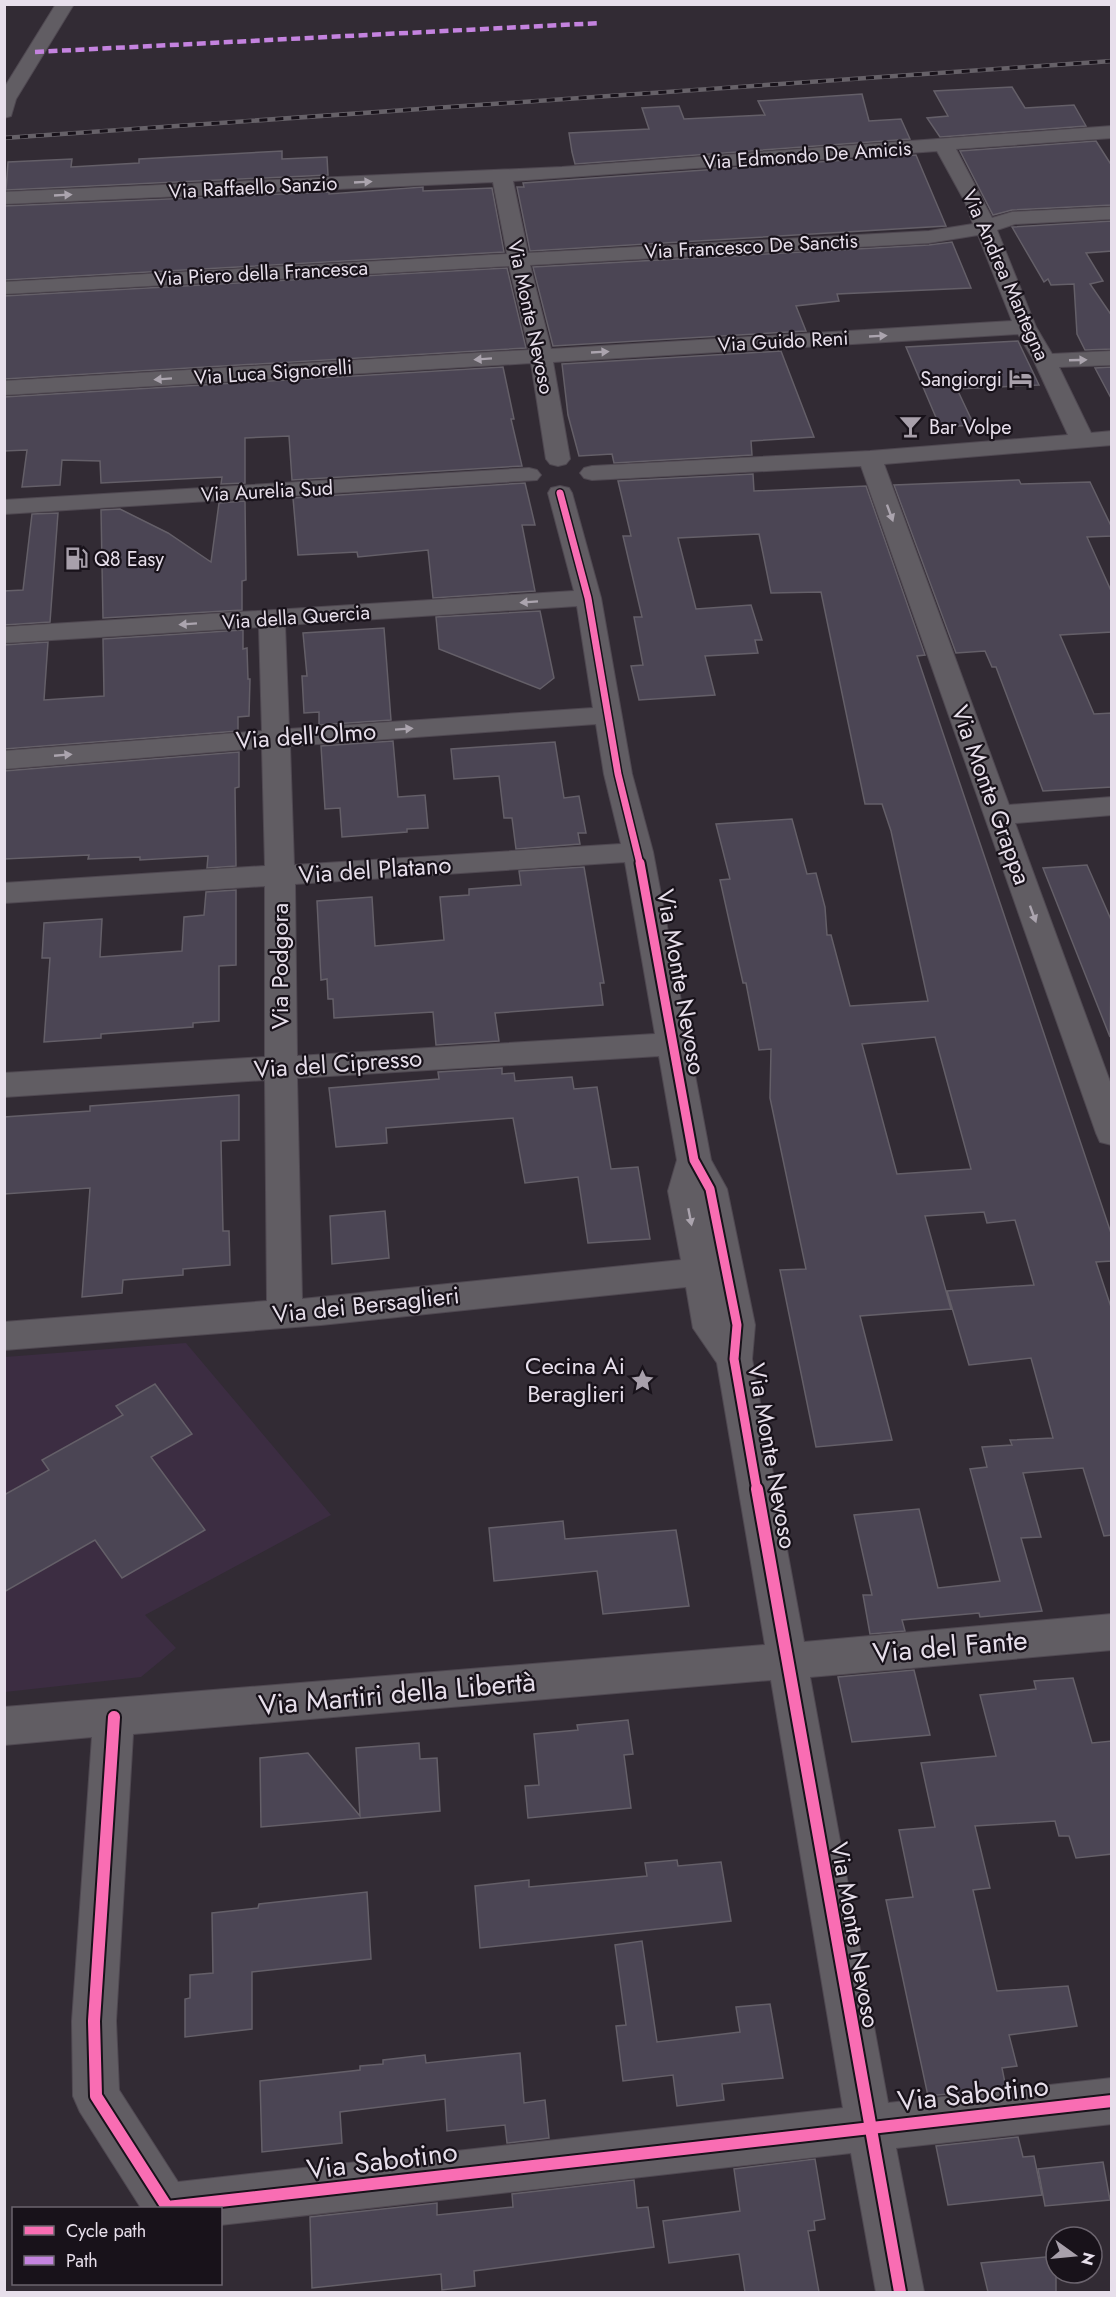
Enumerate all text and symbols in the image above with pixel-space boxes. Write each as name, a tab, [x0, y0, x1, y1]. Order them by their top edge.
street label: Via Edmondo De Amicis	[702, 134, 912, 177]
street label: Via Raffaello Sanzio	[168, 169, 338, 206]
one-way arrow	[353, 177, 372, 186]
street label: Via Andrea Mantegna	[955, 185, 1056, 365]
one-way arrow	[53, 191, 72, 200]
street label: Via Francesco De Sanctis	[644, 226, 858, 267]
street label: Via Monte Nevoso	[500, 237, 561, 397]
street label: Via Piero della Francesca	[153, 253, 369, 294]
street label: Via Guido Reni	[717, 324, 849, 359]
one-way arrow	[869, 331, 888, 340]
one-way arrow	[590, 347, 609, 357]
street label: Via Luca Signorelli	[193, 353, 353, 392]
one-way arrow	[473, 354, 492, 364]
one-way arrow	[1069, 355, 1088, 364]
place label: Sangiorgi	[920, 365, 1002, 394]
hotel icon: Sangiorgi	[1007, 366, 1033, 392]
one-way arrow	[153, 374, 172, 383]
place label: Bar Volpe	[929, 413, 1011, 442]
bar icon: Bar Volpe	[898, 414, 924, 440]
street label: Via Aurelia Sud	[200, 474, 334, 509]
one-way arrow	[885, 504, 895, 522]
place label: Q8 Easy	[94, 545, 164, 574]
fuel station icon: Q8 Easy	[63, 546, 89, 572]
street label: Via della Quercia	[221, 598, 371, 637]
one-way arrow	[520, 598, 539, 607]
one-way arrow	[179, 619, 198, 629]
street label: Via Monte Grappa	[943, 700, 1040, 889]
street label: Via dell'Olmo	[235, 713, 377, 758]
one-way arrow	[394, 724, 413, 734]
one-way arrow	[53, 750, 72, 760]
street label: Via del Platano	[298, 847, 452, 892]
street label: Via Monte Nevoso	[648, 886, 715, 1078]
street label: Via Podgora	[262, 903, 297, 1029]
one-way arrow	[1029, 905, 1039, 923]
street label: Via del Cipresso	[253, 1040, 423, 1087]
one-way arrow	[686, 1208, 695, 1227]
street label: Via dei Bersaglieri	[271, 1277, 461, 1332]
place label: Cecina Ai Beraglieri	[525, 1348, 625, 1411]
street label: Via Monte Nevoso	[739, 1360, 806, 1552]
place icon: Cecina Ai Beraglieri	[630, 1367, 656, 1393]
street label: Via del Fante	[871, 1619, 1029, 1674]
street label: Via Martiri della Libertà	[257, 1661, 537, 1726]
street label: Via Monte Nevoso	[822, 1839, 889, 2031]
street label: Via Sabotino	[895, 2065, 1051, 2122]
street label: Via Sabotino	[304, 2131, 460, 2190]
legend	[12, 2207, 222, 2285]
text: Cycle path	[66, 2218, 146, 2244]
north arrow	[1044, 2225, 1104, 2285]
text: Path	[66, 2248, 98, 2274]
text: N	[1075, 2250, 1101, 2268]

